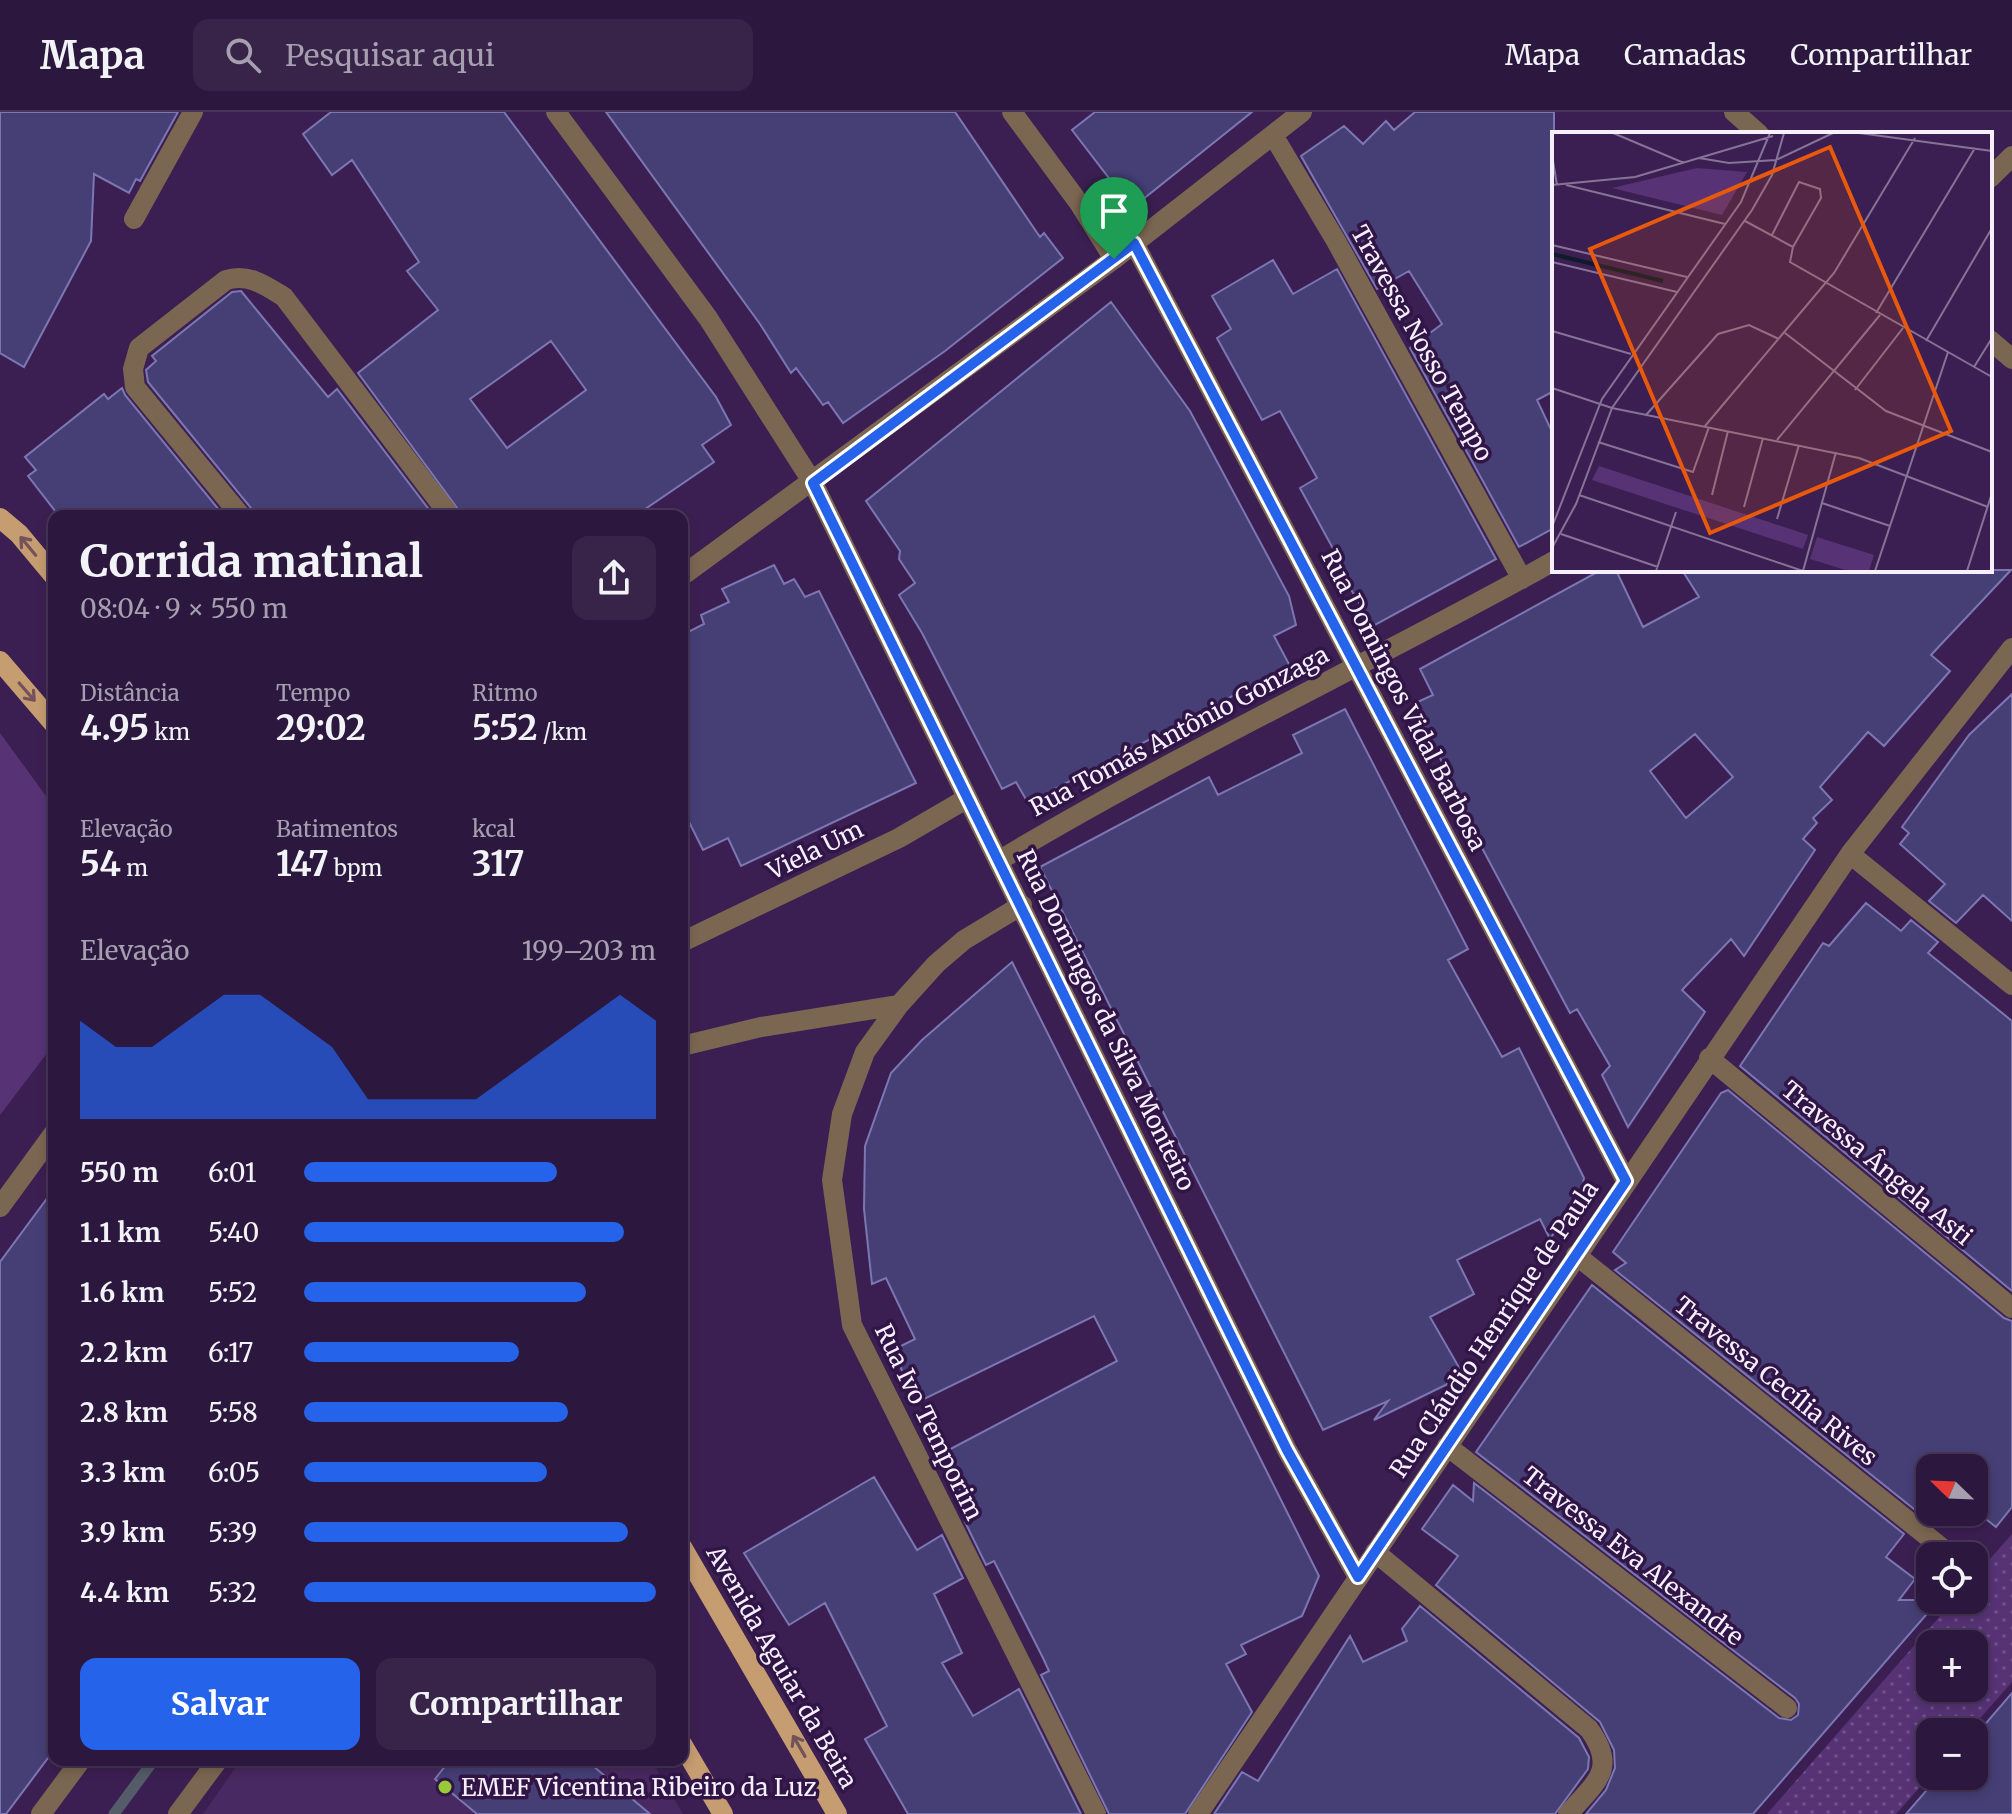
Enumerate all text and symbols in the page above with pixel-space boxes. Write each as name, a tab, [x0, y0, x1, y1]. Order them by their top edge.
search box	[193, 19, 753, 91]
text: Mapa	[40, 32, 145, 79]
icon: search	[221, 33, 265, 77]
text: Pesquisar aqui	[285, 36, 495, 74]
text: Mapa	[1505, 37, 1580, 73]
text: Camadas	[1624, 37, 1746, 73]
text: Compartilhar	[1790, 37, 1972, 73]
inset map	[1552, 132, 1992, 572]
pin	[1080, 177, 1148, 259]
icon: arrive	[1092, 189, 1136, 233]
street label: Travessa Nosso Tempo	[1344, 220, 1500, 466]
text: Corrida matinal	[80, 534, 423, 589]
one-way arrow	[19, 536, 37, 556]
button: share	[572, 536, 656, 620]
street label: Rua Domingos Vidal Barbosa	[1314, 544, 1494, 856]
text: 08:04 · 9 × 550 m	[80, 592, 288, 625]
street label: Rua Tomás Antônio Gonzaga	[1024, 639, 1334, 823]
text: Distância	[80, 679, 179, 707]
text: Tempo	[276, 679, 350, 707]
text: Ritmo	[472, 679, 538, 707]
one-way arrow	[18, 681, 36, 702]
text: 4.95	[80, 707, 149, 749]
text: 29:02	[276, 707, 366, 749]
text: 5:52	[472, 707, 537, 749]
text: km	[149, 718, 190, 746]
text: /km	[537, 718, 587, 746]
street label: Viela Um	[761, 813, 868, 887]
text: Elevação	[80, 815, 173, 843]
text: Batimentos	[276, 815, 398, 843]
text: kcal	[472, 815, 515, 843]
text: 54	[80, 843, 121, 885]
text: 147	[276, 843, 329, 885]
text: 317	[472, 843, 524, 885]
street label: Rua Domingos da Silva Monteiro	[1010, 844, 1202, 1196]
text: m	[121, 854, 148, 882]
text: bpm	[329, 854, 382, 882]
text: Elevação	[80, 934, 189, 967]
text: 199–203 m	[522, 934, 656, 967]
street label: Travessa Ângela Asti	[1775, 1074, 1979, 1252]
text: 550 m	[80, 1156, 159, 1189]
text: 6:01	[208, 1156, 256, 1189]
street label: Rua Cláudio Henrique de Paula	[1383, 1175, 1605, 1483]
text: 1.1 km	[80, 1216, 161, 1249]
text: 5:40	[208, 1216, 259, 1249]
text: 1.6 km	[80, 1276, 164, 1309]
text: 5:52	[208, 1276, 257, 1309]
street label: Travessa Cecília Rives	[1668, 1290, 1884, 1472]
street label: Rua Ivo Temporim	[868, 1319, 990, 1525]
text: 2.2 km	[80, 1336, 168, 1369]
text: 6:17	[208, 1336, 253, 1369]
text: 2.8 km	[80, 1396, 168, 1429]
text: 5:58	[208, 1396, 258, 1429]
north arrow	[1916, 1454, 1988, 1526]
map controls	[1916, 1454, 1988, 1790]
text: 3.3 km	[80, 1456, 166, 1489]
text: 6:05	[208, 1456, 260, 1489]
street label: Travessa Eva Alexandre	[1516, 1460, 1750, 1652]
text: 3.9 km	[80, 1516, 165, 1549]
text: 5:39	[208, 1516, 257, 1549]
street label: Avenida Aguiar da Beira	[699, 1539, 864, 1794]
button: locate	[1916, 1542, 1988, 1614]
text: 4.4 km	[80, 1576, 169, 1609]
text: 5:32	[208, 1576, 257, 1609]
button: +	[1916, 1630, 1988, 1702]
button: Salvar	[80, 1658, 360, 1750]
button: Compartilhar	[376, 1658, 656, 1750]
button: −	[1916, 1718, 1988, 1790]
one-way arrow	[791, 1735, 807, 1758]
place label: EMEF Vicentina Ribeiro da Luz	[461, 1772, 816, 1803]
marker: EMEF Vicentina Ribeiro da Luz	[436, 1778, 454, 1796]

